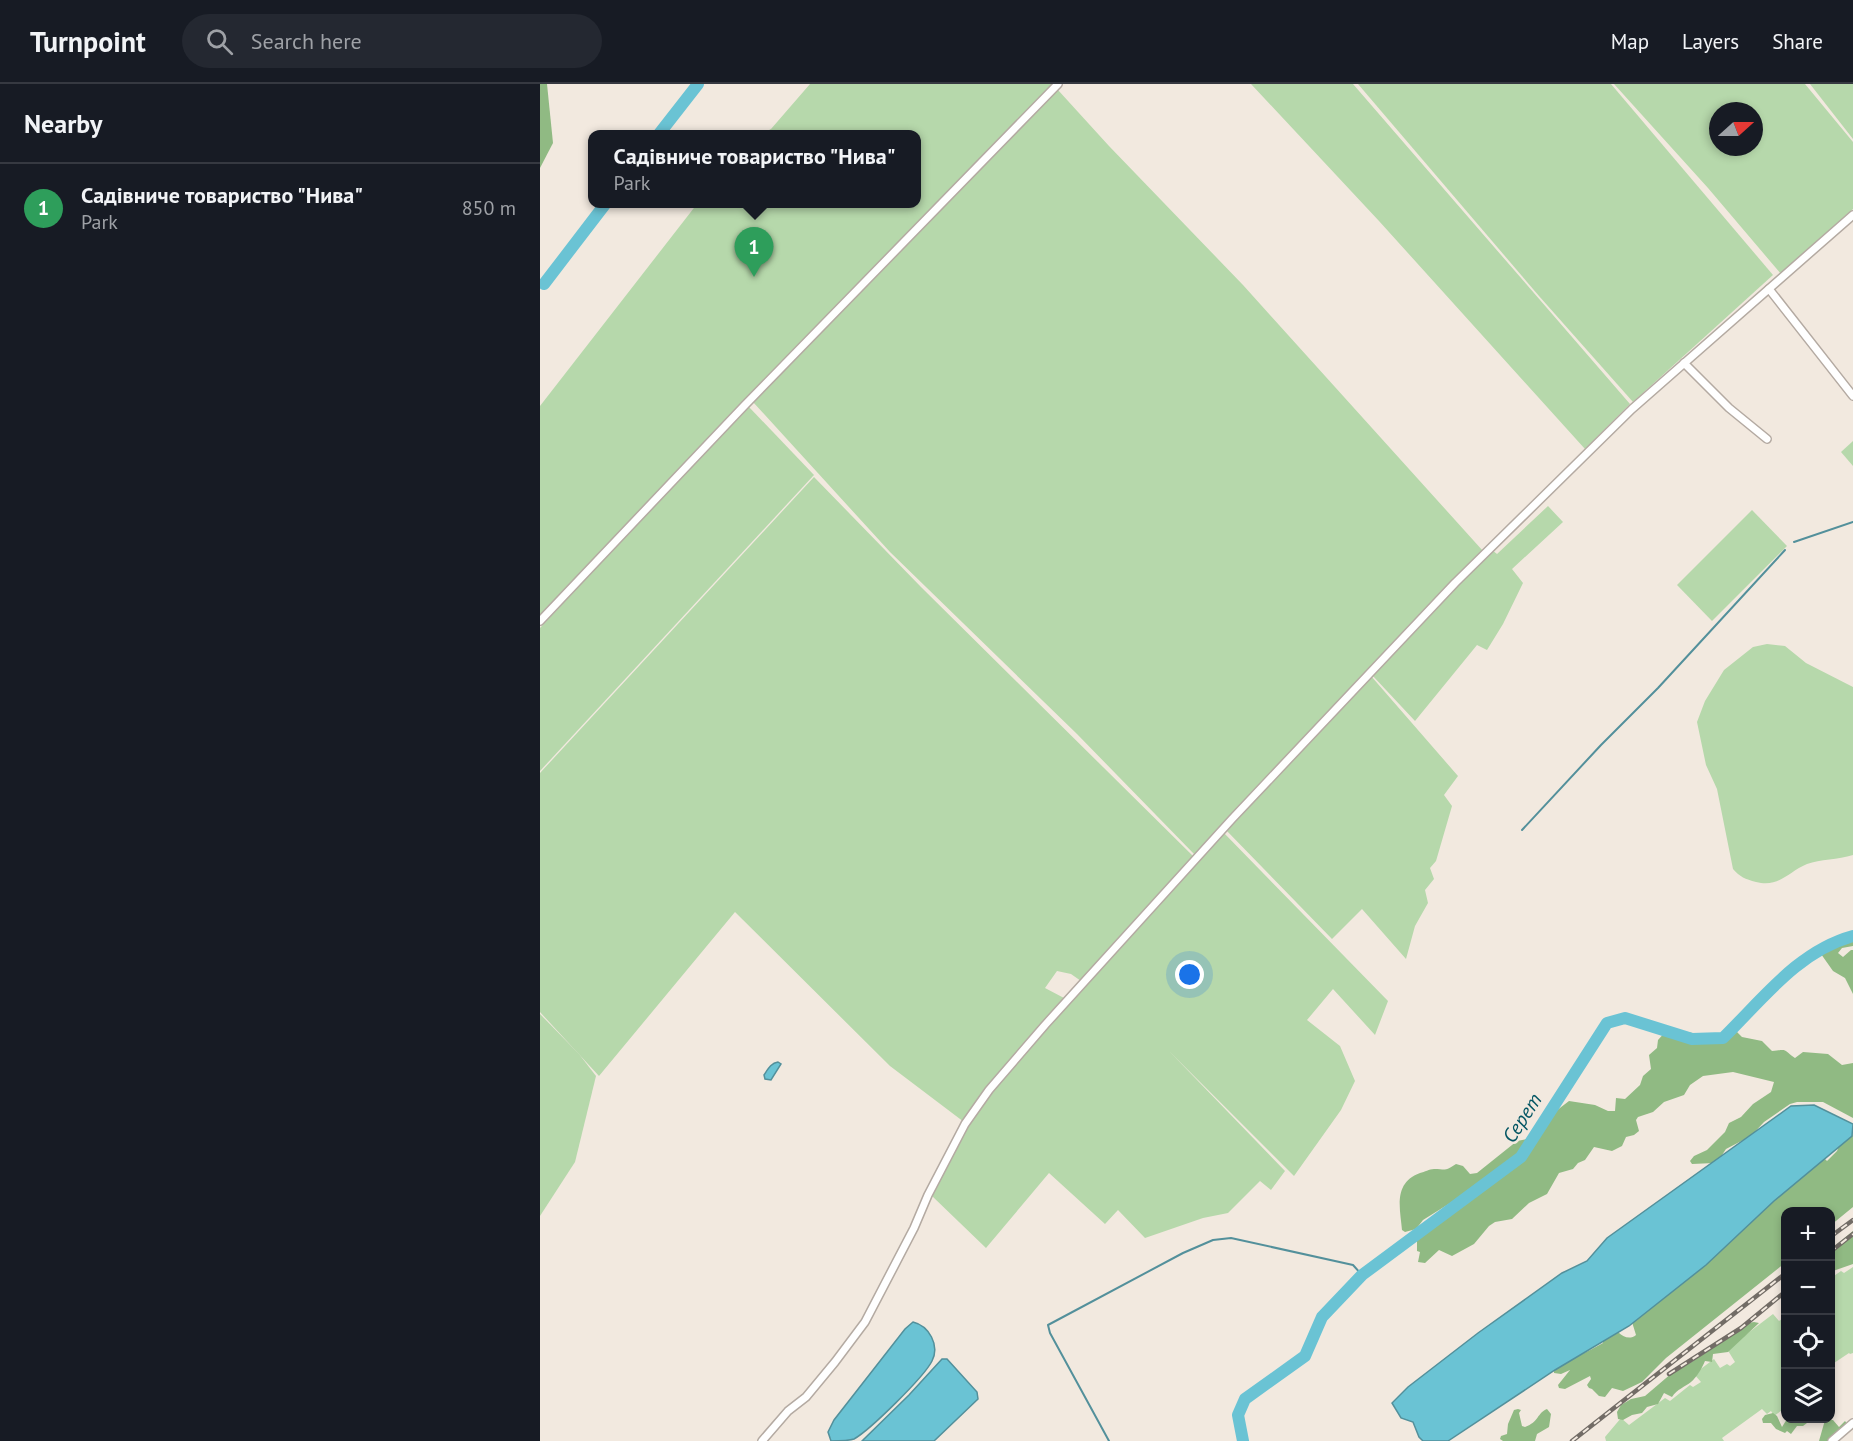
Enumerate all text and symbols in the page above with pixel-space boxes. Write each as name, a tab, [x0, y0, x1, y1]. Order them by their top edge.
search box	[182, 14, 602, 68]
text: Turnpoint	[30, 23, 146, 60]
icon: search	[203, 25, 236, 58]
text: Search here	[251, 27, 362, 55]
text: Map	[1611, 28, 1649, 55]
text: Layers	[1682, 28, 1739, 55]
text: Share	[1772, 28, 1823, 55]
north arrow	[1709, 102, 1763, 156]
text: Nearby	[24, 107, 102, 140]
popup	[588, 130, 921, 208]
text: Садівниче товариство "Нива"	[613, 142, 896, 170]
text: Park	[613, 170, 650, 196]
text: Садівниче товариство "Нива"	[81, 181, 363, 209]
text: 1	[38, 195, 49, 221]
text: 850 m	[462, 195, 516, 221]
text: Park	[81, 209, 118, 235]
pin: 1	[734, 228, 774, 277]
your location	[1175, 960, 1204, 989]
water label: Серет	[1496, 1088, 1548, 1148]
map controls	[1781, 1207, 1835, 1423]
button: +	[1781, 1207, 1835, 1261]
button: −	[1781, 1261, 1835, 1315]
button: locate	[1781, 1315, 1835, 1369]
button: layers	[1781, 1369, 1835, 1423]

